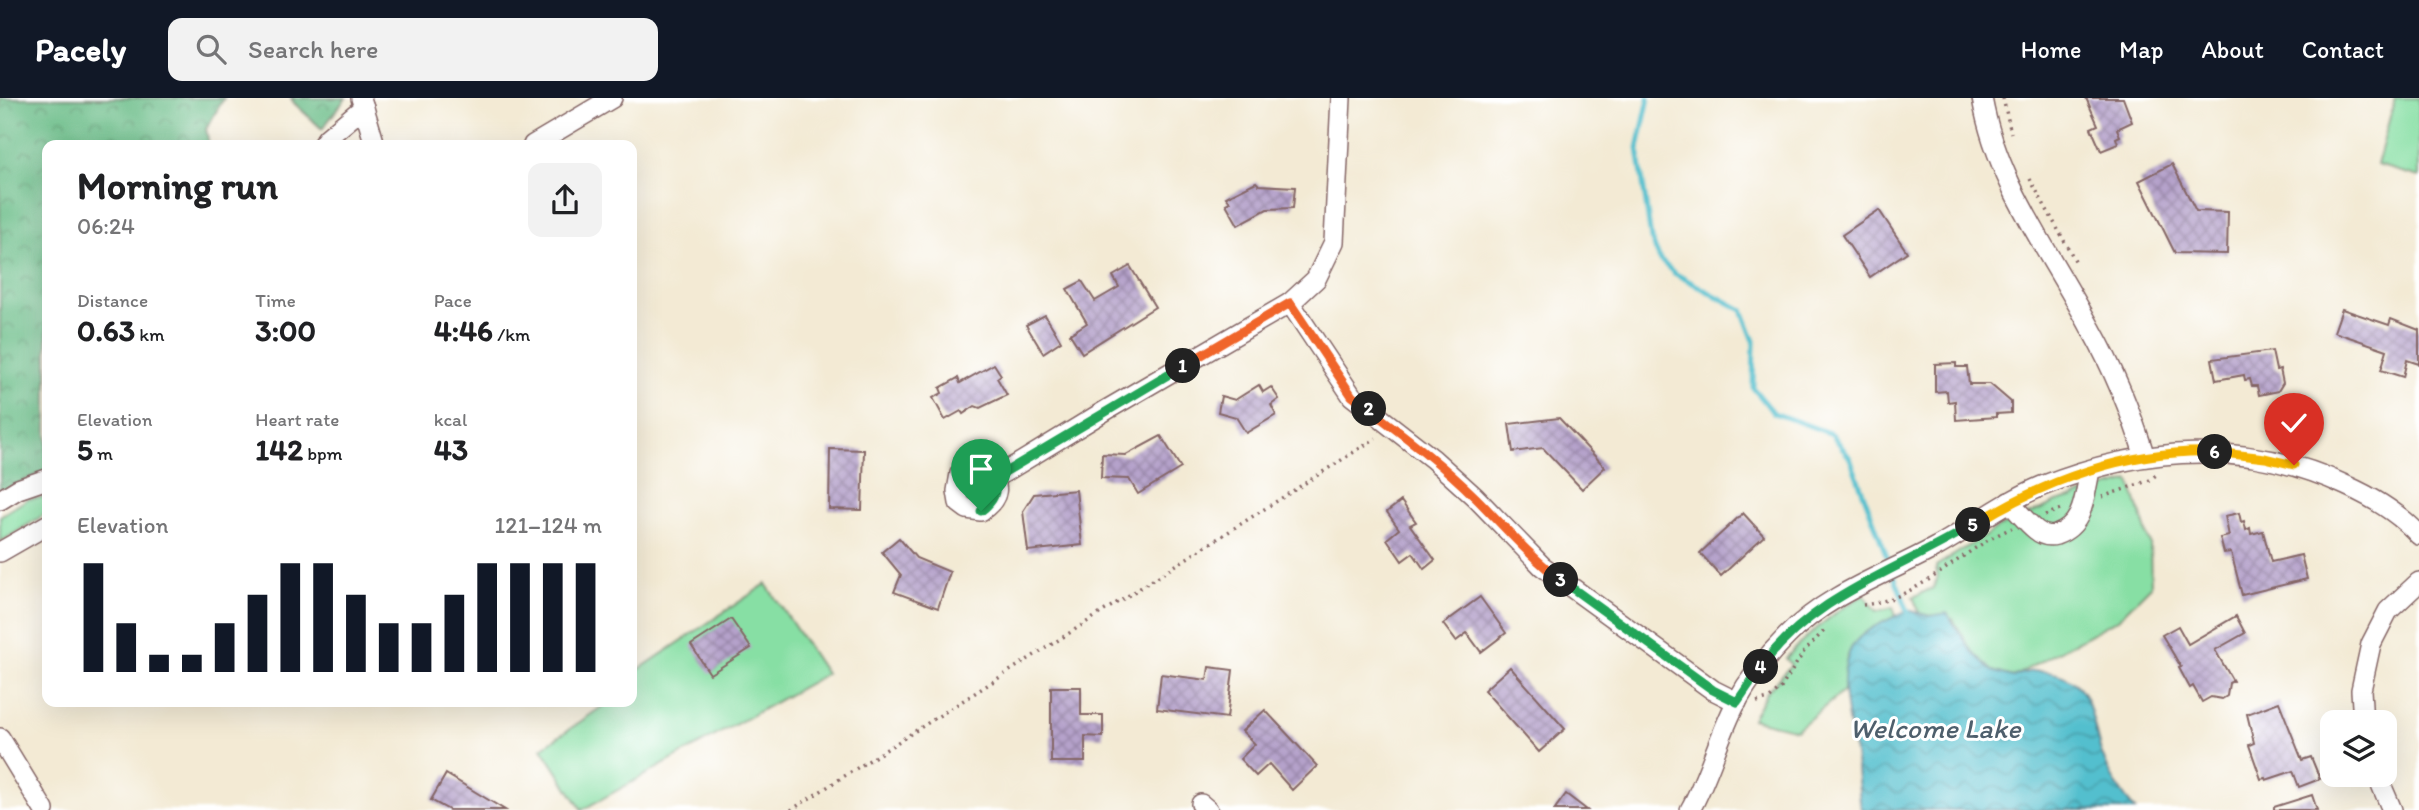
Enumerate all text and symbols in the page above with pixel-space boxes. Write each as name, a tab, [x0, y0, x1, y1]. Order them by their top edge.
search box	[168, 18, 658, 81]
text: Pacely	[35, 30, 126, 69]
icon: search	[192, 30, 230, 68]
text: Search here	[248, 33, 378, 65]
text: Home	[2021, 35, 2081, 64]
text: Map	[2119, 35, 2163, 64]
text: About	[2201, 35, 2264, 64]
text: Contact	[2302, 35, 2384, 64]
text: Morning run	[77, 163, 278, 209]
button: share	[528, 163, 602, 237]
text: 06:24	[77, 212, 135, 240]
text: Distance	[77, 289, 148, 312]
text: Time	[255, 289, 296, 312]
text: Pace	[434, 289, 472, 312]
text: 0.63	[77, 312, 135, 349]
text: 3:00	[255, 312, 316, 349]
text: 4:46	[434, 312, 493, 349]
text: km	[135, 323, 165, 346]
text: /km	[493, 323, 530, 346]
pin: 1	[1166, 348, 1200, 384]
text: 1	[1178, 354, 1187, 377]
pin: 2	[1352, 392, 1386, 426]
pin	[2264, 393, 2324, 465]
text: 2	[1364, 397, 1374, 420]
icon: check	[2275, 404, 2313, 442]
text: Elevation	[77, 408, 153, 431]
text: Heart rate	[255, 408, 339, 431]
text: kcal	[434, 408, 467, 431]
text: 5	[77, 431, 93, 468]
text: 142	[255, 431, 303, 468]
text: 43	[434, 431, 468, 468]
pin: 6	[2198, 434, 2232, 470]
pin	[951, 439, 1011, 511]
text: 6	[2209, 440, 2220, 463]
text: m	[93, 442, 113, 465]
text: bpm	[303, 442, 343, 465]
icon: arrive	[962, 450, 1000, 488]
pin: 5	[1955, 508, 1990, 542]
text: Elevation	[77, 511, 168, 539]
text: 121–124 m	[495, 511, 602, 539]
text: 5	[1968, 513, 1977, 536]
pin: 3	[1544, 562, 1578, 598]
text: 3	[1555, 568, 1566, 591]
pin: 4	[1744, 650, 1778, 684]
text: 4	[1755, 655, 1766, 678]
map controls	[2320, 710, 2397, 787]
button: layers	[2320, 710, 2397, 787]
water label: Welcome Lake	[1849, 711, 2022, 745]

